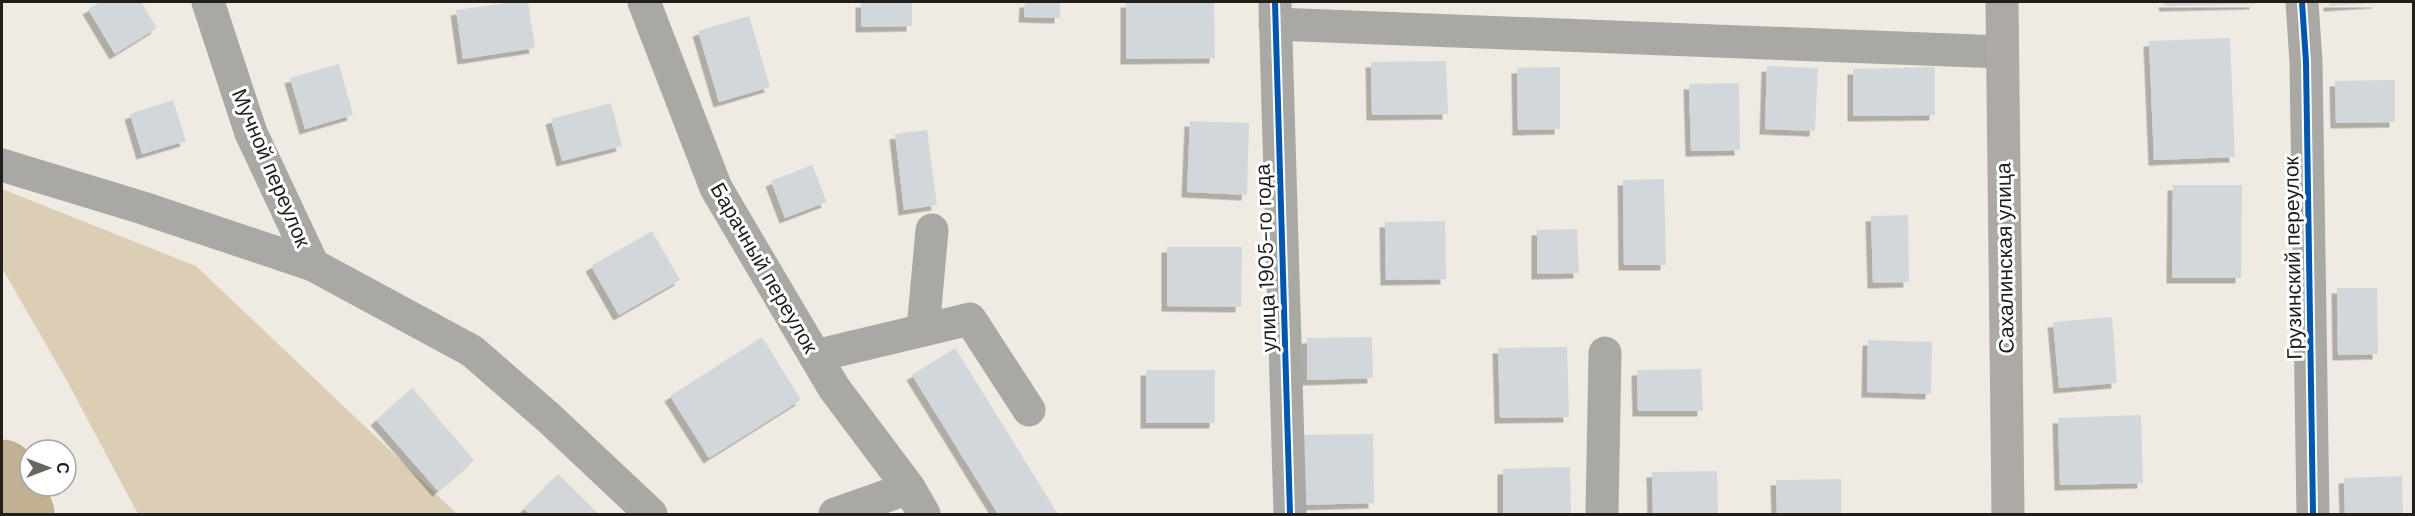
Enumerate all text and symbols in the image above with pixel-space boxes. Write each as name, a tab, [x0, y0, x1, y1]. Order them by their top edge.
street label: Мучной переулок	[225, 85, 317, 252]
street label: Грузинский переулок	[2277, 155, 2309, 360]
street label: Сахалинская улица	[1989, 162, 2021, 354]
street label: улица 1905-го года	[1249, 163, 1283, 353]
street label: Барачный переулок	[704, 177, 825, 359]
north arrow	[18, 438, 78, 498]
text: С	[52, 462, 73, 474]

